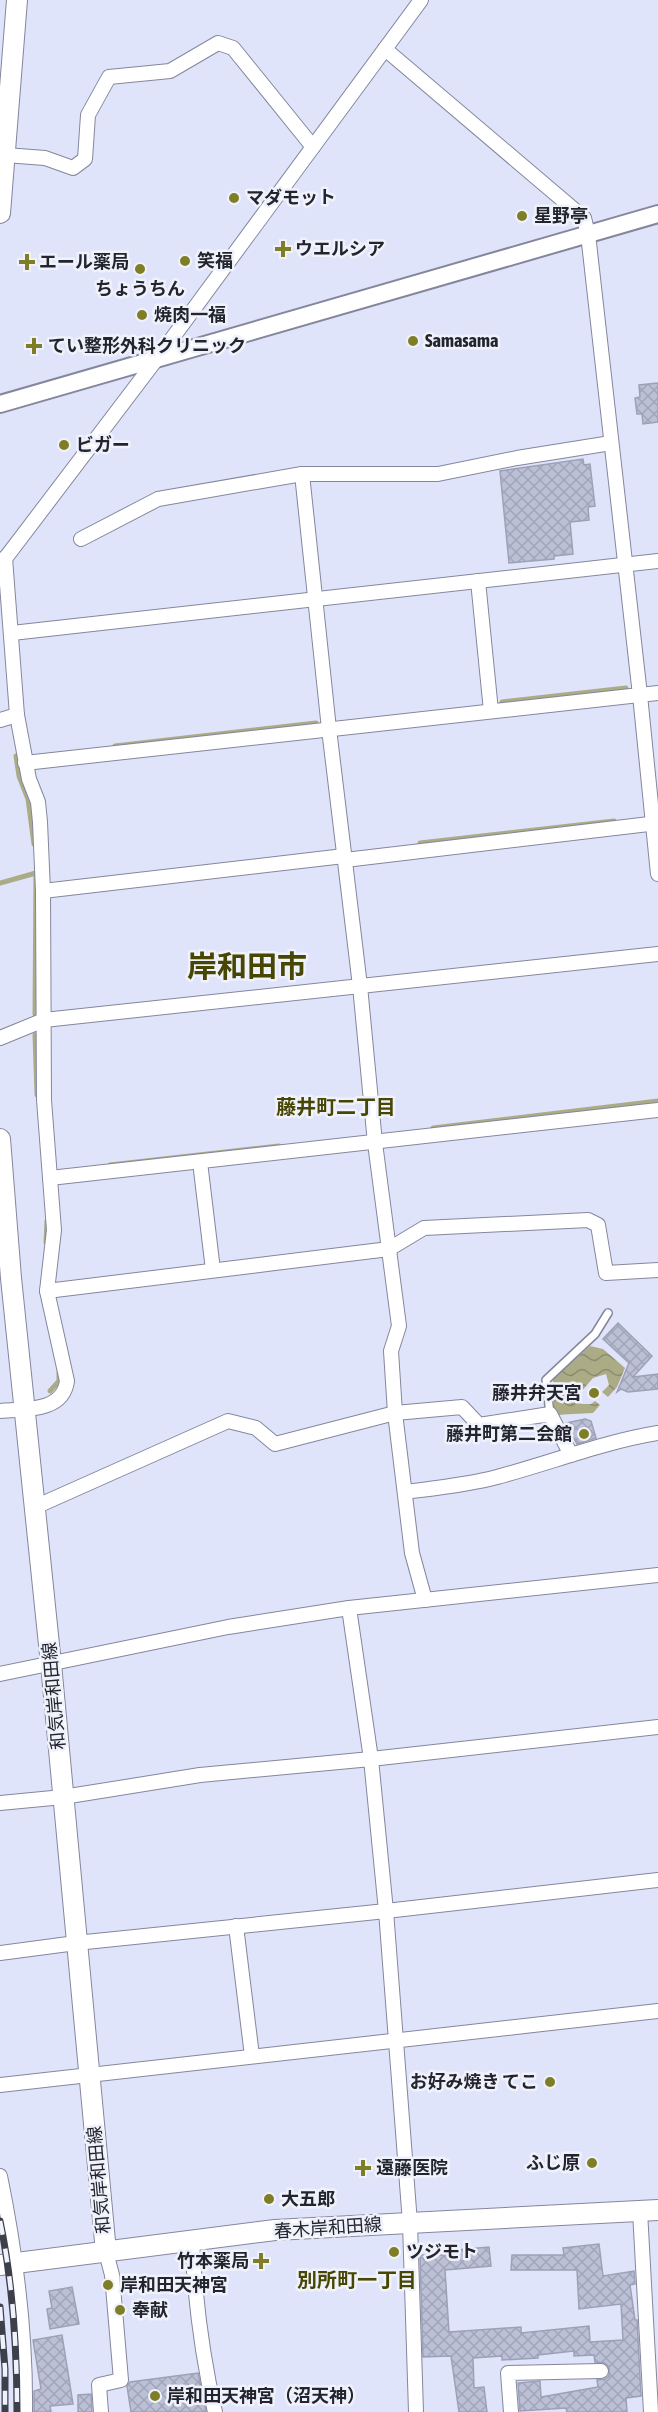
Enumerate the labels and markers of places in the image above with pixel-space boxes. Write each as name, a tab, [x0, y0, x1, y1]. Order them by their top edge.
place label: マダモット	[246, 187, 336, 208]
marker: マダモット	[227, 191, 241, 205]
place label: 星野亭	[534, 205, 588, 226]
marker: 星野亭	[515, 209, 529, 223]
place label: ウエルシア	[295, 238, 385, 259]
marker: ウエルシア	[276, 242, 290, 256]
place label: 笑福	[197, 250, 233, 271]
place label: エール薬局	[39, 251, 129, 272]
marker: 笑福	[178, 254, 192, 268]
marker: エール薬局	[20, 255, 34, 269]
marker: ちょうちん	[133, 262, 147, 276]
place label: ちょうちん	[95, 278, 185, 299]
place label: 焼肉一福	[154, 304, 226, 325]
marker: 焼肉一福	[135, 308, 149, 322]
place label: Samasama	[425, 330, 498, 351]
marker: Samasama	[406, 334, 420, 348]
place label: てい整形外科クリニック	[48, 335, 246, 356]
marker: てい整形外科クリニック	[25, 337, 43, 355]
place label: ビガー	[76, 434, 130, 455]
marker: ビガー	[57, 438, 71, 452]
place label: 藤井弁天宮	[492, 1382, 582, 1403]
marker: 藤井弁天宮	[587, 1386, 601, 1400]
place label: 藤井町第二会館	[446, 1423, 572, 1444]
marker: 藤井町第二会館	[577, 1427, 591, 1441]
place label: お好み焼き てこ	[410, 2071, 538, 2092]
marker: お好み焼き てこ	[543, 2075, 557, 2089]
place label: ふじ原	[526, 2152, 580, 2173]
marker: ふじ原	[585, 2156, 599, 2170]
place label: 遠藤医院	[376, 2157, 448, 2178]
marker: 遠藤医院	[354, 2159, 372, 2177]
place label: 大五郎	[281, 2188, 335, 2209]
marker: 大五郎	[262, 2192, 276, 2206]
place label: ツジモト	[406, 2241, 478, 2262]
marker: ツジモト	[387, 2245, 401, 2259]
place label: 竹本薬局	[177, 2250, 249, 2271]
marker: 竹本薬局	[254, 2254, 268, 2268]
place label: 岸和田天神宮	[120, 2274, 228, 2295]
marker: 岸和田天神宮	[101, 2278, 115, 2292]
place label: 奉献	[132, 2299, 168, 2320]
marker: 奉献	[113, 2303, 127, 2317]
place label: 岸和田天神宮（沼天神）	[167, 2385, 365, 2406]
marker: 岸和田天神宮（沼天神）	[148, 2389, 162, 2403]

